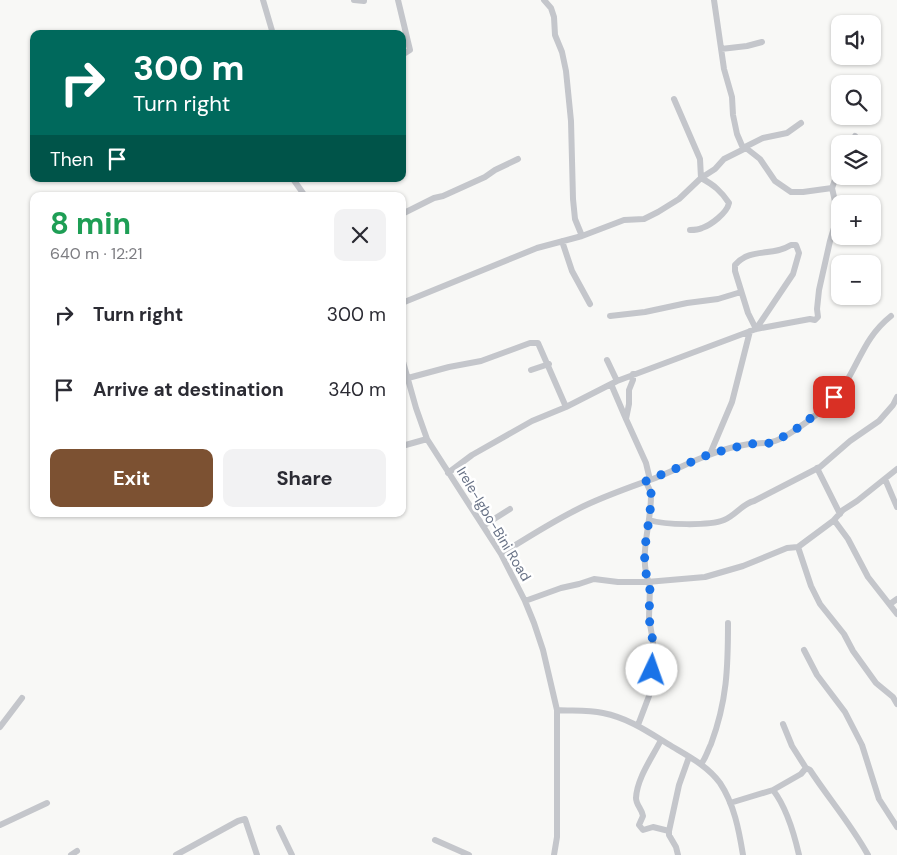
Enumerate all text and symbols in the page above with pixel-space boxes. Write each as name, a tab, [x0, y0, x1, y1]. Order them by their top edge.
map controls	[831, 15, 881, 305]
button: sound	[831, 15, 881, 65]
text: 300 m	[133, 45, 245, 91]
icon: right	[50, 50, 115, 115]
button: search	[831, 75, 881, 125]
text: Turn right	[133, 89, 230, 118]
button: layers	[831, 135, 881, 185]
icon: arrive	[103, 145, 131, 173]
text: Then	[50, 147, 93, 172]
button: +	[831, 195, 881, 245]
text: 8 min	[50, 204, 131, 243]
button: close	[334, 209, 386, 261]
text: 640 m · 12:21	[50, 243, 143, 264]
button: −	[831, 255, 881, 305]
icon: right	[50, 301, 78, 329]
text: Turn right	[93, 302, 183, 327]
text: 300 m	[327, 302, 386, 327]
icon: arrive	[50, 376, 78, 404]
pin	[813, 376, 855, 418]
text: Arrive at destination	[93, 377, 284, 402]
text: 340 m	[328, 377, 386, 402]
icon: arrive	[820, 383, 848, 411]
button: Exit	[50, 449, 213, 507]
button: Share	[223, 449, 386, 507]
street label: Irele-Igbo-Bini Road	[453, 464, 535, 584]
position arrow	[625, 643, 677, 695]

